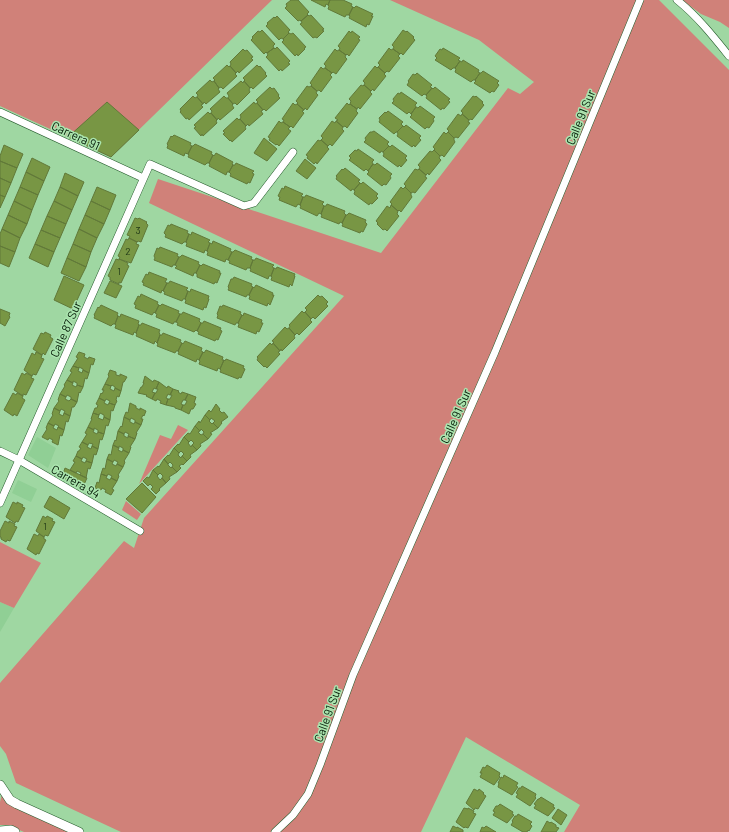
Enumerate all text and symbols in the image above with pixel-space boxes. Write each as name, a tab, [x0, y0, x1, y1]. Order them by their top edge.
street label: Calle 91 Sur	[563, 87, 598, 147]
street label: Carrera 91	[50, 118, 102, 152]
house number: 3	[135, 224, 141, 236]
house number: 2	[125, 245, 131, 257]
house number: 1	[117, 265, 121, 277]
street label: Calle 87 Sur	[46, 298, 84, 359]
street label: Calle 91 Sur	[437, 386, 473, 445]
street label: Carrera 94	[49, 461, 103, 501]
house number: 1	[43, 520, 47, 532]
street label: Calle 91 Sur	[310, 684, 344, 744]

